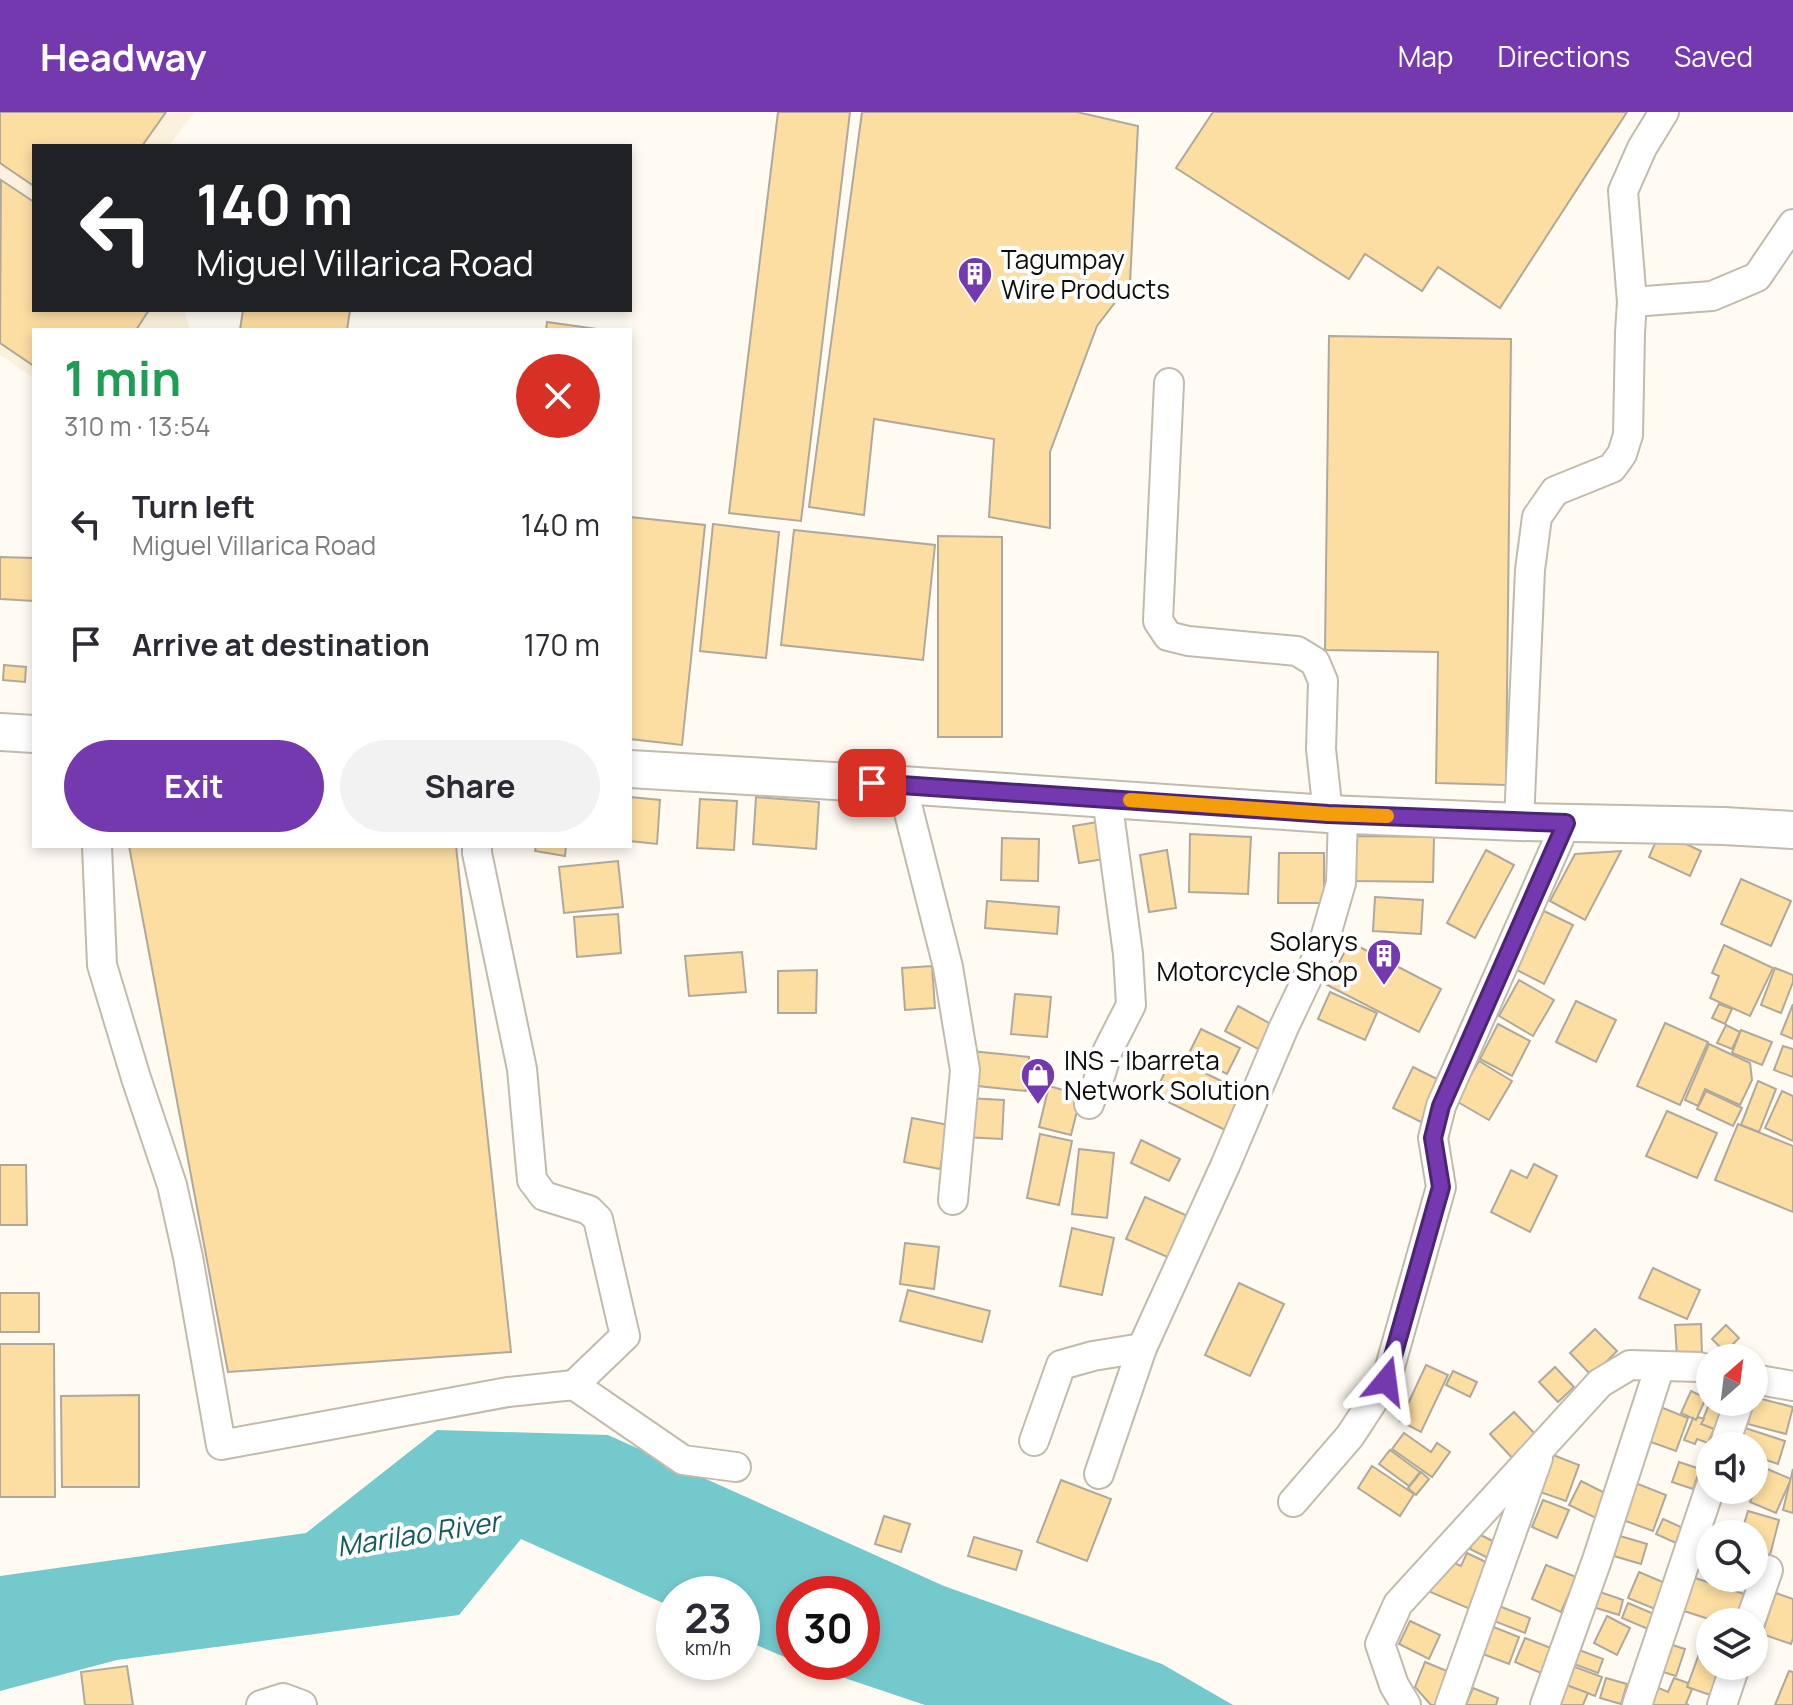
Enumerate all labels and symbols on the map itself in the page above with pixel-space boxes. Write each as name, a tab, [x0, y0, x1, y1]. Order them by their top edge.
place label: Tagumpay Wire Products	[1001, 241, 1170, 307]
building icon: Tagumpay Wire Products	[956, 255, 994, 305]
pin	[838, 749, 906, 817]
place label: Solarys Motorcycle Shop	[1157, 923, 1358, 989]
building icon: Solarys Motorcycle Shop	[1365, 937, 1403, 987]
place label: INS - Ibarreta Network Solution	[1064, 1042, 1270, 1108]
shop icon: INS - Ibarreta Network Solution	[1019, 1056, 1057, 1106]
position arrow	[1344, 1339, 1428, 1423]
north arrow	[1696, 1344, 1768, 1416]
water label: Marilao River	[334, 1501, 506, 1565]
speed limit sign: 30	[776, 1576, 880, 1680]

